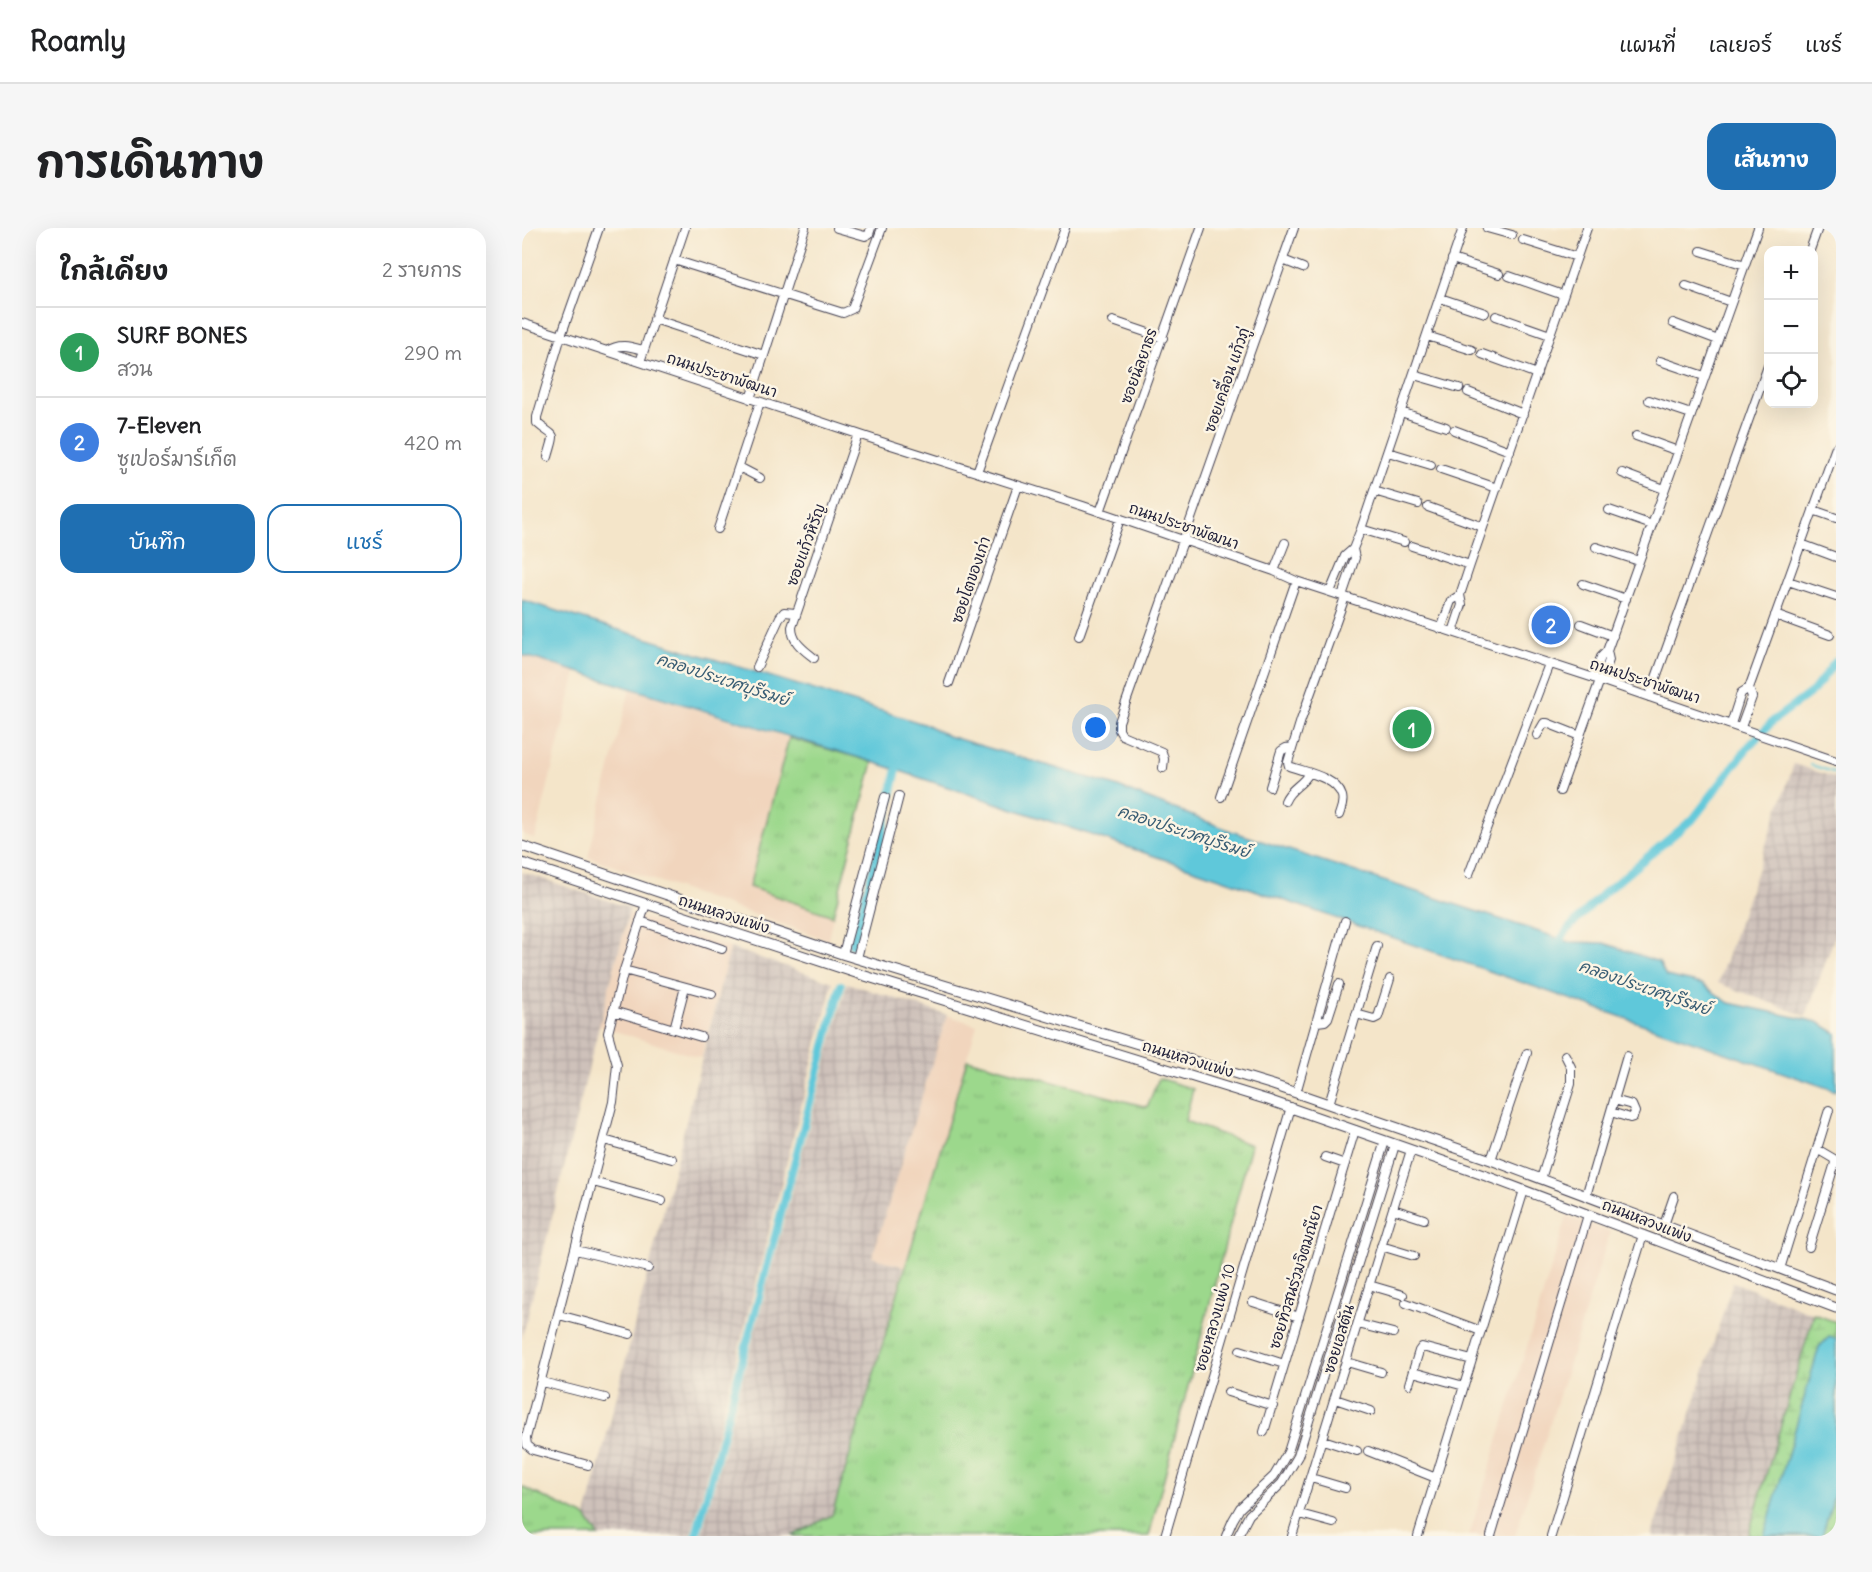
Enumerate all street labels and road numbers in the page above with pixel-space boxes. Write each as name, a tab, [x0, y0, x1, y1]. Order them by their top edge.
street label: ซอยเคลื่อน แก้วภู่	[1196, 323, 1255, 436]
street label: ซอยนิลยาธร	[1116, 325, 1161, 406]
street label: ถนนประชาพัฒนา	[665, 348, 780, 401]
street label: ถนนประชาพัฒนา	[1127, 498, 1242, 553]
street label: ซอยแก้วหิรัญ	[782, 501, 829, 589]
street label: ซอยโตของเก่า	[947, 534, 994, 626]
street label: ถนนประชาพัฒนา	[1588, 654, 1703, 707]
street label: ถนนหลวงแพ่ง	[676, 890, 772, 937]
street label: ถนนหลวงแพ่ง	[1140, 1036, 1236, 1081]
street label: ถนนหลวงแพ่ง	[1600, 1195, 1695, 1246]
street label: ซอยทิวสนร่วมจิตมณียา	[1264, 1202, 1327, 1352]
street label: ซอยหลวงแพ่ง 10	[1190, 1261, 1239, 1374]
street label: ซอยเอสตัน	[1319, 1302, 1358, 1376]

